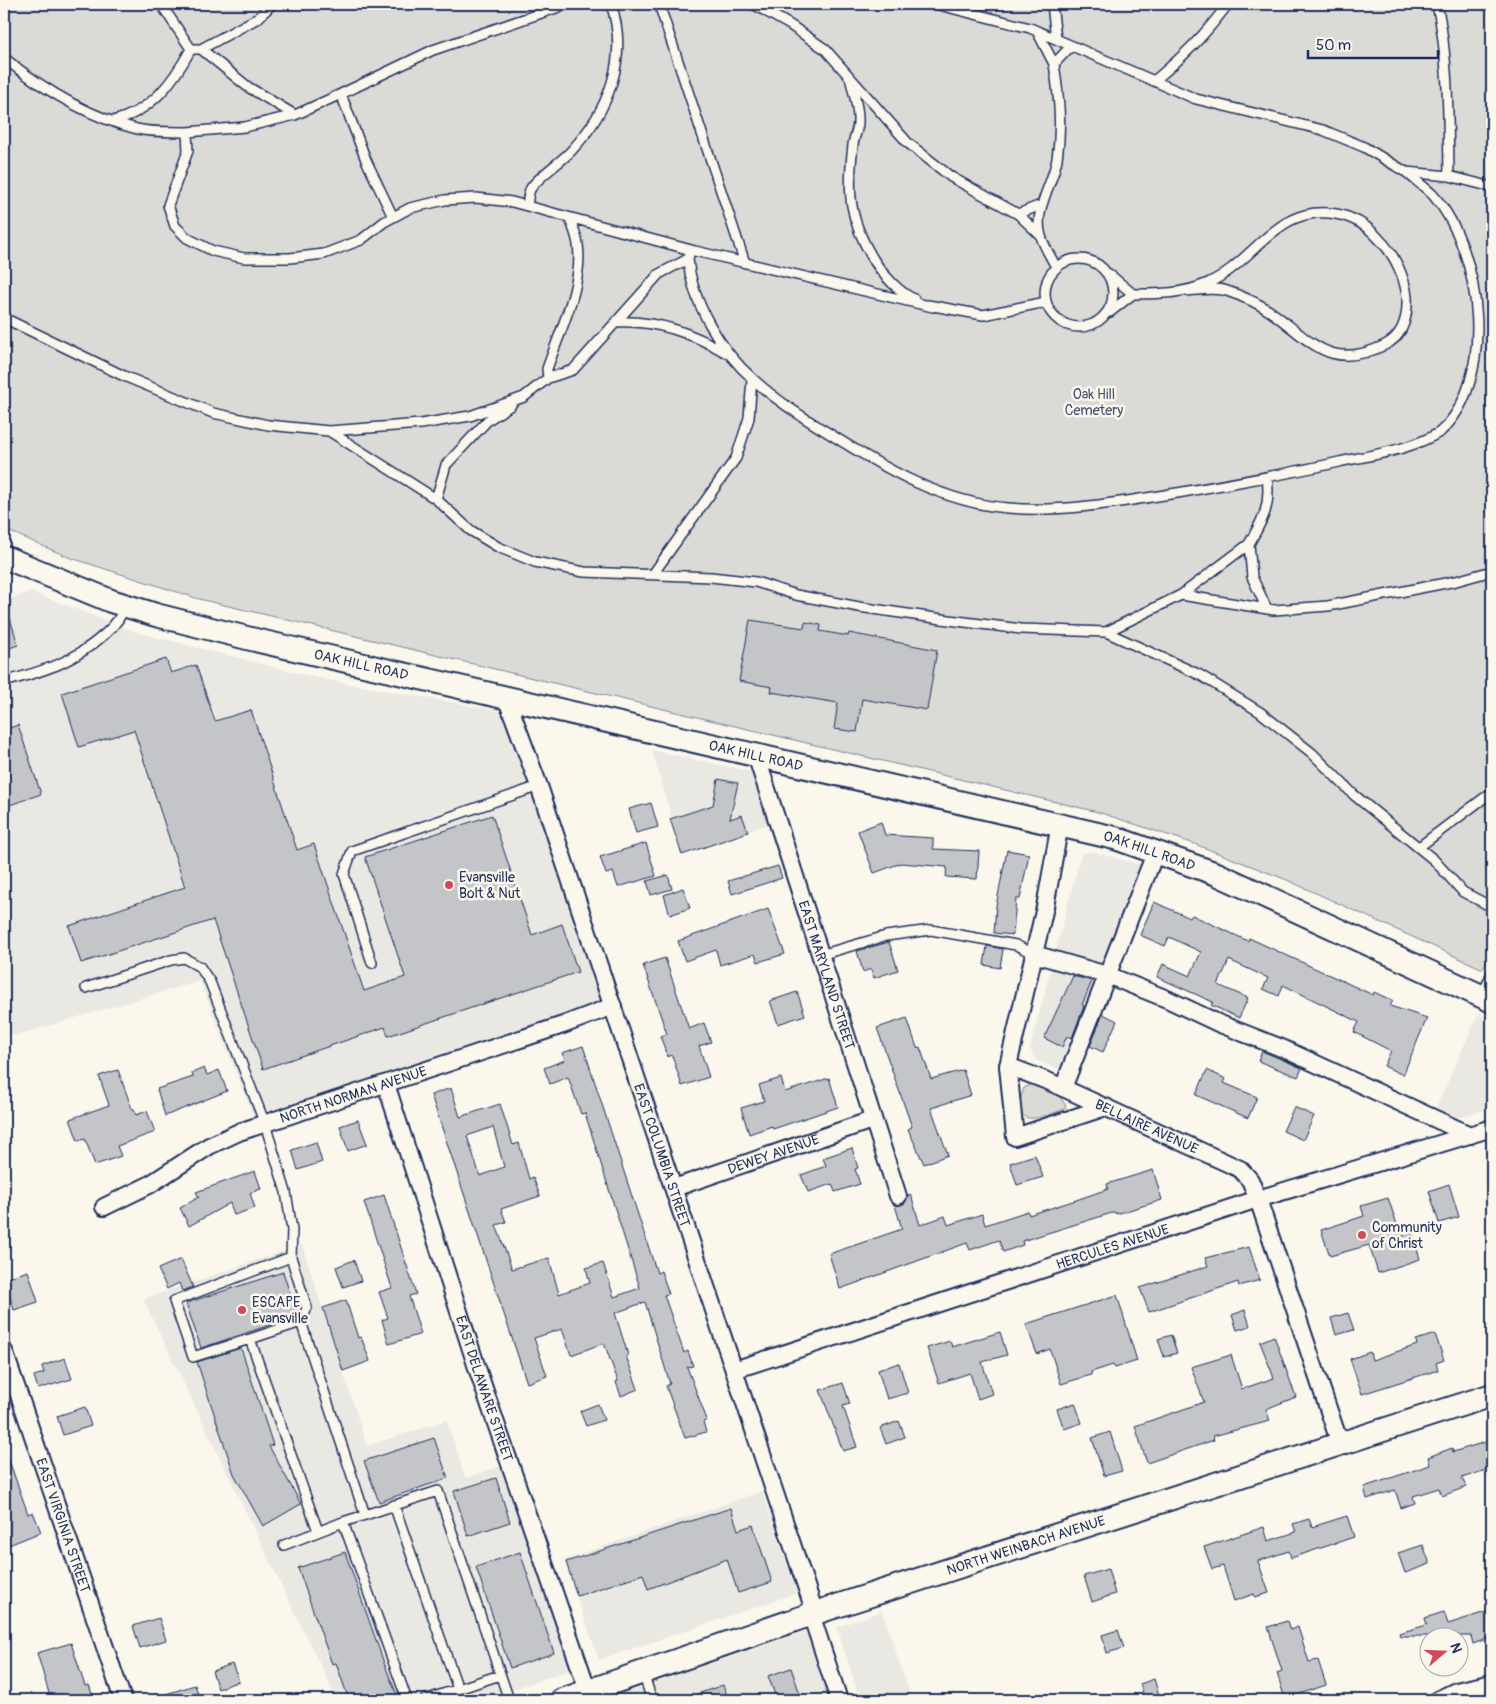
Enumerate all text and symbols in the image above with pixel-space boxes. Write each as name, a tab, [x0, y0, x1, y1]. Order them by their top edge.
scale bar	[1308, 28, 1438, 60]
text: 50 m	[1316, 36, 1351, 55]
park label: Oak Hill Cemetery	[1065, 386, 1123, 419]
street label: OAK HILL ROAD	[312, 646, 410, 684]
street label: OAK HILL ROAD	[707, 737, 805, 775]
street label: OAK HILL ROAD	[1102, 828, 1198, 875]
place label: Evansville Bolt & Nut	[459, 869, 521, 902]
marker: Evansville Bolt & Nut	[443, 879, 455, 891]
street label: EAST MARYLAND STREET	[794, 898, 858, 1052]
street label: NORTH NORMAN AVENUE	[278, 1063, 429, 1127]
street label: EAST COLUMBIA STREET	[630, 1081, 694, 1229]
street label: BELLAIRE AVENUE	[1092, 1096, 1201, 1158]
street label: DEWEY AVENUE	[725, 1131, 822, 1178]
place label: Community of Christ	[1372, 1219, 1442, 1252]
street label: HERCULES AVENUE	[1054, 1221, 1171, 1273]
marker: Community of Christ	[1356, 1229, 1368, 1241]
place label: ESCAPE Evansville	[252, 1294, 308, 1327]
marker: ESCAPE Evansville	[236, 1304, 248, 1316]
street label: EAST DELAWARE STREET	[452, 1314, 517, 1464]
street label: EAST VIRGINIA STREET	[32, 1456, 94, 1595]
street label: NORTH WEINBACH AVENUE	[944, 1512, 1107, 1579]
north arrow	[1418, 1626, 1468, 1676]
text: N	[1446, 1641, 1465, 1655]

